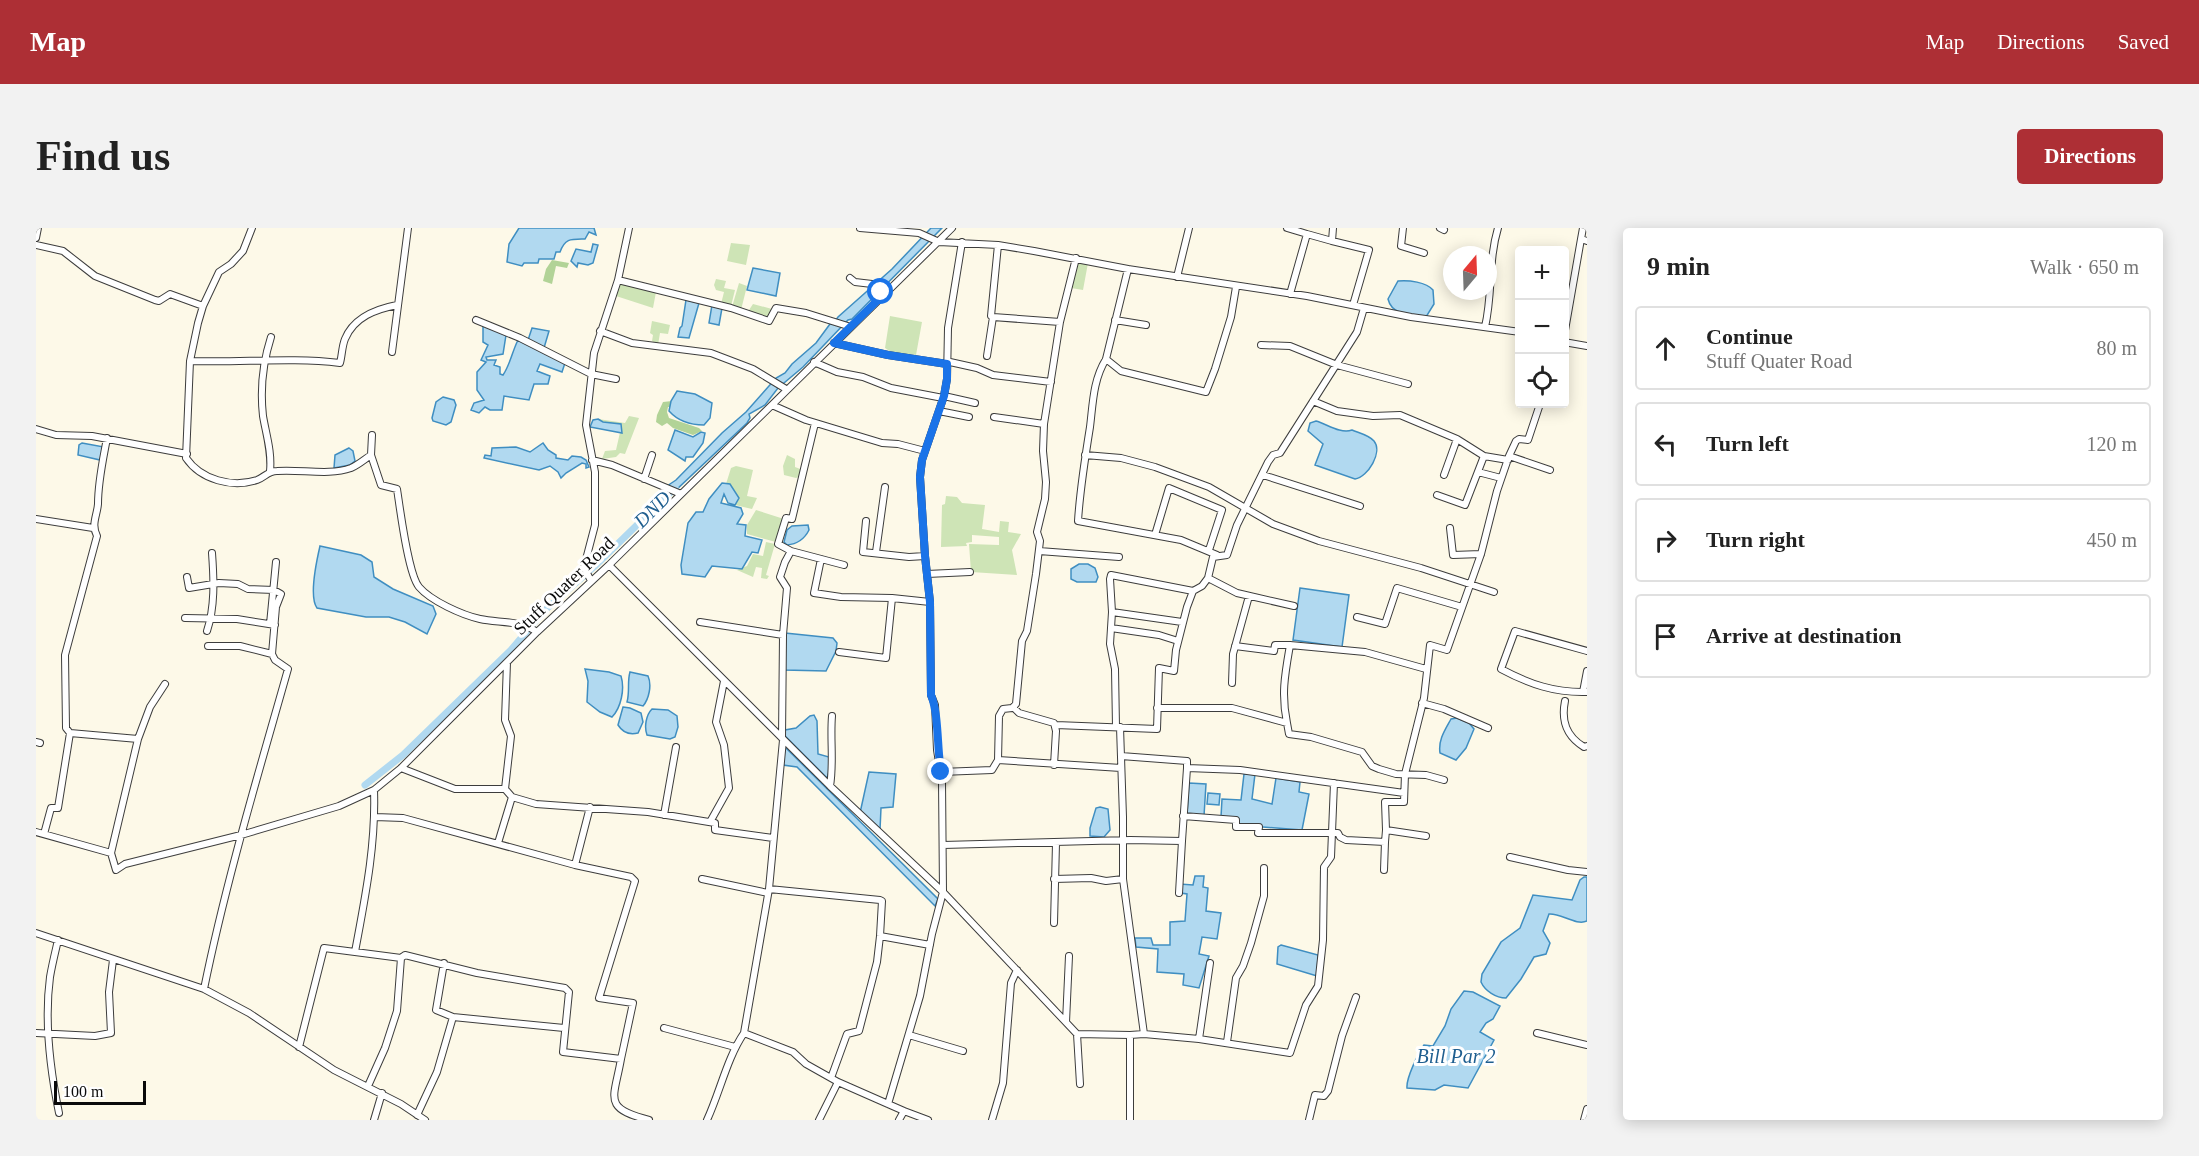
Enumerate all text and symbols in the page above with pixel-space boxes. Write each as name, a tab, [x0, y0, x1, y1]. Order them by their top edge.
text: Map	[30, 26, 86, 57]
text: Map	[1926, 30, 1964, 54]
text: Directions	[1997, 30, 2085, 54]
text: Saved	[2118, 30, 2169, 54]
button: Directions	[2017, 129, 2163, 184]
text: Find us	[36, 133, 170, 179]
north arrow	[1443, 246, 1497, 300]
map controls	[1515, 246, 1569, 408]
button: +	[1515, 246, 1569, 300]
text: 9 min	[1647, 252, 1710, 281]
text: Walk · 650 m	[2030, 256, 2139, 278]
route start	[867, 278, 893, 304]
button: −	[1515, 300, 1569, 354]
text: Continue	[1706, 324, 1793, 349]
icon: ahead	[1649, 332, 1682, 365]
text: 80 m	[2096, 337, 2137, 359]
text: Stuff Quater Road	[1706, 350, 1852, 372]
button: locate	[1515, 354, 1569, 408]
icon: left	[1649, 428, 1682, 461]
text: Turn left	[1706, 431, 1789, 456]
text: 120 m	[2086, 433, 2137, 455]
water label: DND	[629, 486, 675, 532]
icon: right	[1649, 524, 1682, 557]
text: Turn right	[1706, 527, 1805, 552]
text: 450 m	[2086, 529, 2137, 551]
street label: Stuff Quater Road	[510, 533, 618, 639]
icon: arrive	[1649, 620, 1682, 653]
text: Arrive at destination	[1706, 623, 1902, 648]
route end	[927, 758, 953, 784]
water label: Bill Par 2	[1417, 1045, 1495, 1067]
scale bar	[54, 1078, 146, 1106]
text: 100 m	[63, 1083, 103, 1100]

